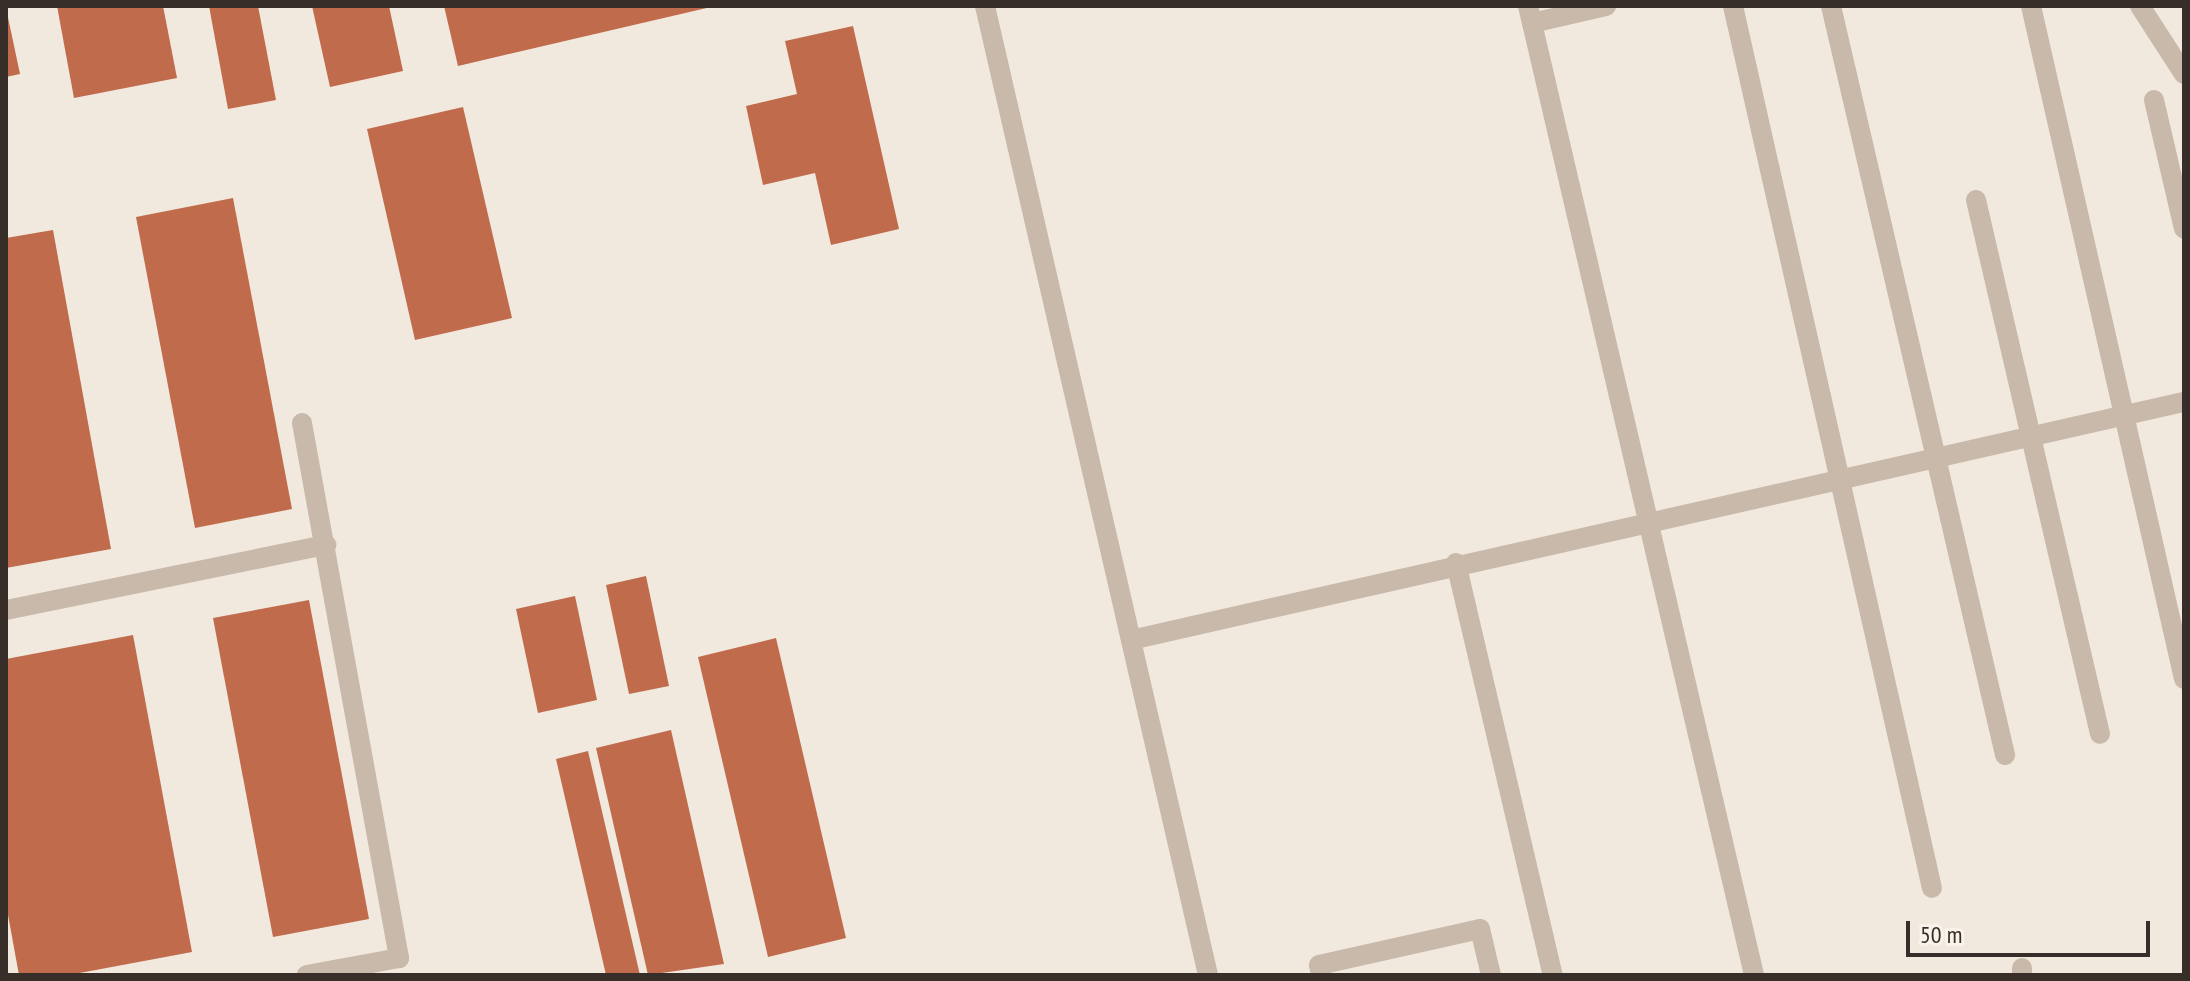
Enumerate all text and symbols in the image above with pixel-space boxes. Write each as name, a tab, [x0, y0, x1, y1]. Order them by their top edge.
scale bar	[1910, 905, 2154, 955]
text: 50 m	[1920, 919, 1962, 950]

